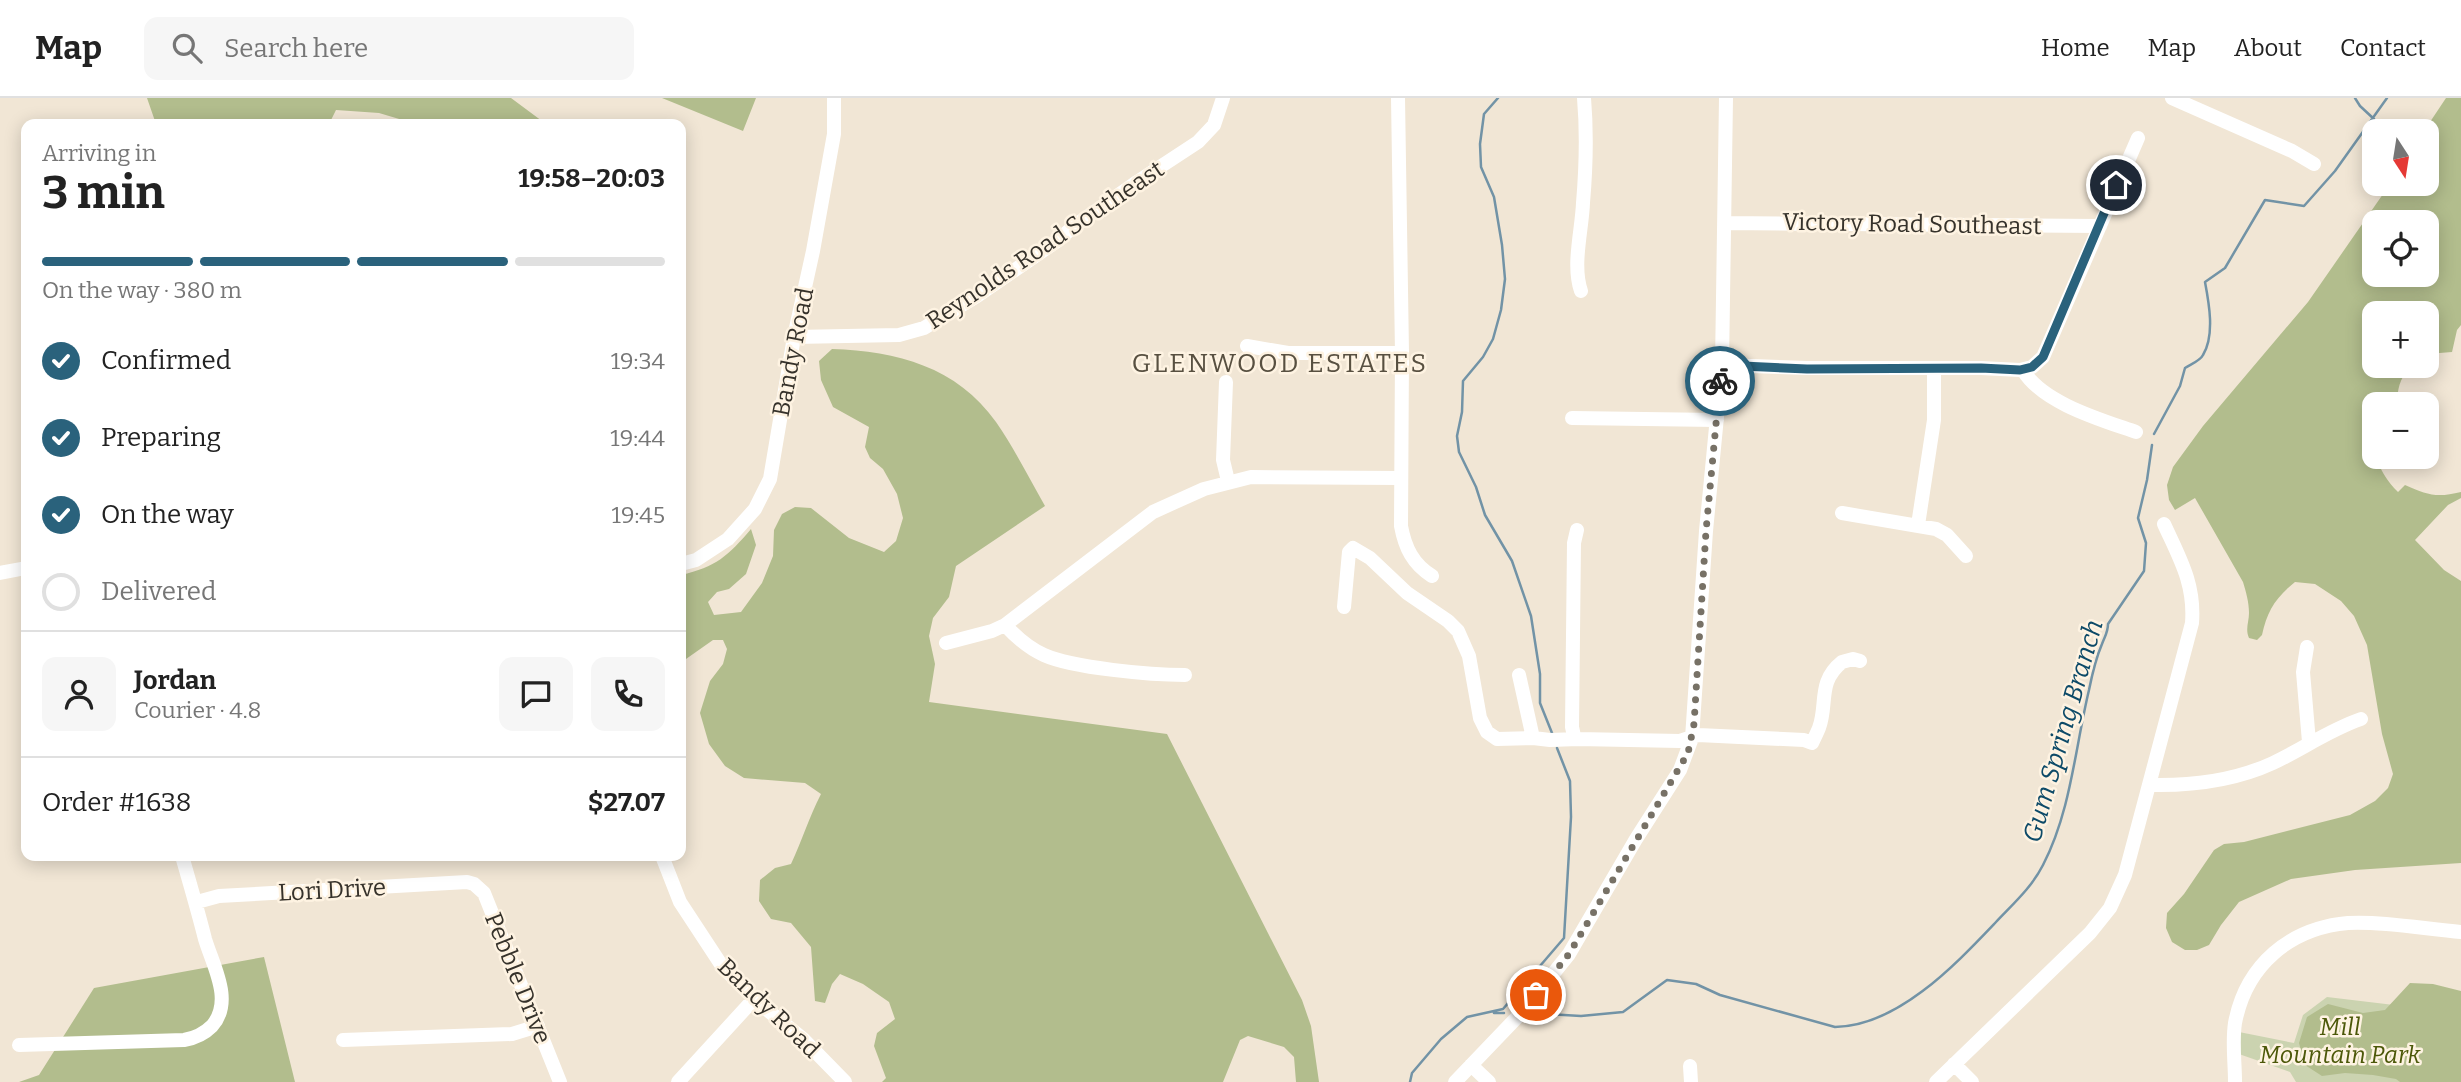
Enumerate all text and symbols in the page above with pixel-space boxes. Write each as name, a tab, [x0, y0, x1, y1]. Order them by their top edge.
search box	[144, 17, 634, 80]
text: Map	[35, 28, 102, 68]
icon: search	[168, 29, 206, 67]
text: Search here	[224, 33, 368, 64]
text: Home	[2041, 34, 2110, 62]
text: Map	[2148, 34, 2196, 62]
text: About	[2234, 34, 2302, 62]
text: Contact	[2340, 34, 2426, 62]
north arrow	[2362, 119, 2440, 196]
map controls	[2362, 119, 2439, 469]
text: Arriving in	[42, 139, 156, 167]
street label: Reynolds Road Southeast	[921, 155, 1169, 335]
pin	[2086, 155, 2146, 215]
text: 19:58–20:03	[518, 163, 665, 194]
text: 3 min	[42, 165, 165, 220]
icon: home	[2097, 166, 2135, 204]
street label: Victory Road Southeast	[1782, 208, 2042, 240]
button: locate	[2362, 210, 2439, 287]
text: On the way · 380 m	[42, 276, 242, 304]
street label: Bandy Road	[767, 285, 819, 419]
button: +	[2362, 301, 2439, 378]
icon: check	[42, 342, 80, 380]
text: Confirmed	[101, 345, 231, 376]
courier	[1685, 346, 1755, 416]
text: 19:34	[611, 347, 665, 375]
district label: GLENWOOD ESTATES	[1132, 348, 1428, 379]
icon: bike	[1701, 362, 1739, 400]
button: −	[2362, 392, 2439, 469]
icon: check	[42, 419, 80, 457]
text: Preparing	[101, 422, 221, 453]
text: 19:44	[610, 424, 665, 452]
icon: check	[42, 496, 80, 534]
text: On the way	[101, 499, 234, 530]
text: 19:45	[612, 501, 665, 529]
text: Delivered	[101, 576, 216, 607]
water label: Gum Spring Branch	[2016, 616, 2110, 846]
button: person	[42, 657, 116, 731]
button: chat	[499, 657, 573, 731]
button: phone	[591, 657, 665, 731]
text: Jordan	[134, 665, 216, 696]
text: Courier · 4.8	[134, 696, 261, 724]
text: Order #1638	[42, 787, 191, 818]
text: $27.07	[588, 787, 665, 818]
street label: Lori Drive	[277, 873, 387, 907]
street label: Pebble Drive	[479, 908, 557, 1048]
street label: Bandy Road	[712, 952, 826, 1064]
pin	[1506, 965, 1566, 1025]
icon: bag	[1517, 976, 1555, 1014]
park label: Mill Mountain Park	[2259, 1013, 2422, 1069]

